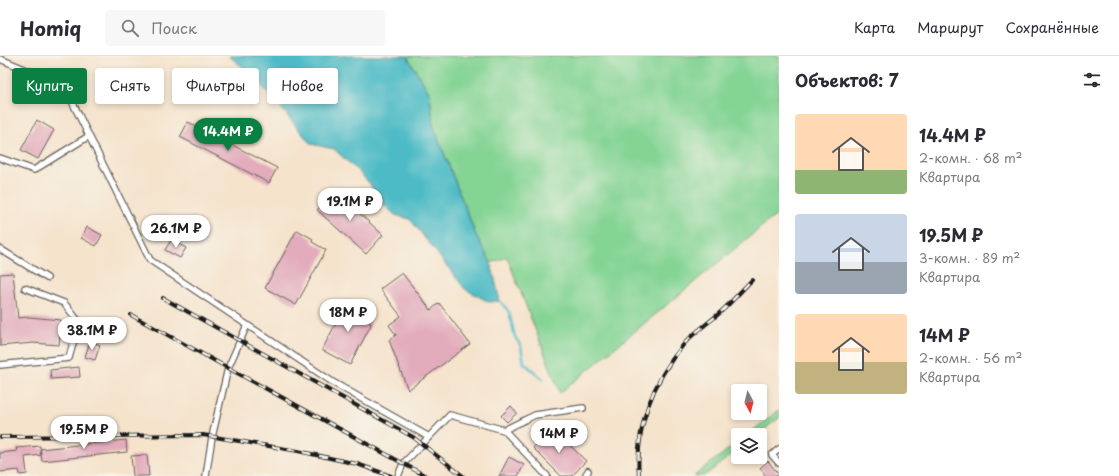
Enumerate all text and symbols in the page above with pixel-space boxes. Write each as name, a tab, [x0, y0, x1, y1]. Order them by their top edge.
search box	[105, 10, 385, 46]
text: Homiq	[20, 14, 81, 42]
text: Поиск	[151, 16, 197, 39]
icon: search	[119, 17, 141, 39]
text: Карта	[854, 17, 895, 38]
text: Маршрут	[917, 17, 983, 38]
text: Сохранённые	[1005, 17, 1099, 38]
text: Объектов: 7	[795, 67, 898, 93]
chip: Купить	[12, 68, 87, 104]
chip: Снять	[95, 68, 164, 104]
chip: Фильтры	[172, 68, 259, 104]
chip: Новое	[267, 68, 338, 104]
icon: filters	[1081, 69, 1103, 91]
pin: 14.4M ₽	[191, 118, 265, 152]
text: 14.4M ₽	[202, 121, 254, 140]
text: 14.4M ₽	[919, 122, 986, 148]
icon: home	[827, 130, 875, 178]
text: 2-комн. · 68 m²	[919, 148, 1023, 167]
text: Квартира	[919, 167, 980, 186]
pin: 19.1M ₽	[313, 188, 387, 222]
text: 19.1M ₽	[327, 191, 373, 210]
pin: 26.1M ₽	[139, 215, 213, 249]
text: 26.1M ₽	[150, 218, 202, 237]
text: 19.5M ₽	[919, 222, 983, 248]
icon: home	[827, 230, 875, 278]
text: 3-комн. · 89 m²	[919, 248, 1020, 267]
text: Квартира	[919, 267, 980, 286]
pin: 18M ₽	[320, 299, 376, 333]
text: 18M ₽	[329, 302, 367, 321]
pin: 38.1M ₽	[55, 317, 129, 351]
text: 38.1M ₽	[67, 320, 117, 339]
text: 14M ₽	[919, 322, 970, 348]
icon: home	[827, 330, 875, 378]
text: 2-комн. · 56 m²	[919, 348, 1022, 367]
text: Квартира	[919, 367, 980, 386]
north arrow	[731, 384, 767, 420]
map controls	[731, 384, 767, 464]
pin: 19.5M ₽	[47, 416, 121, 450]
text: 19.5M ₽	[59, 419, 109, 438]
pin: 14M ₽	[531, 420, 587, 454]
text: 14M ₽	[540, 423, 578, 442]
button: layers	[731, 428, 767, 464]

